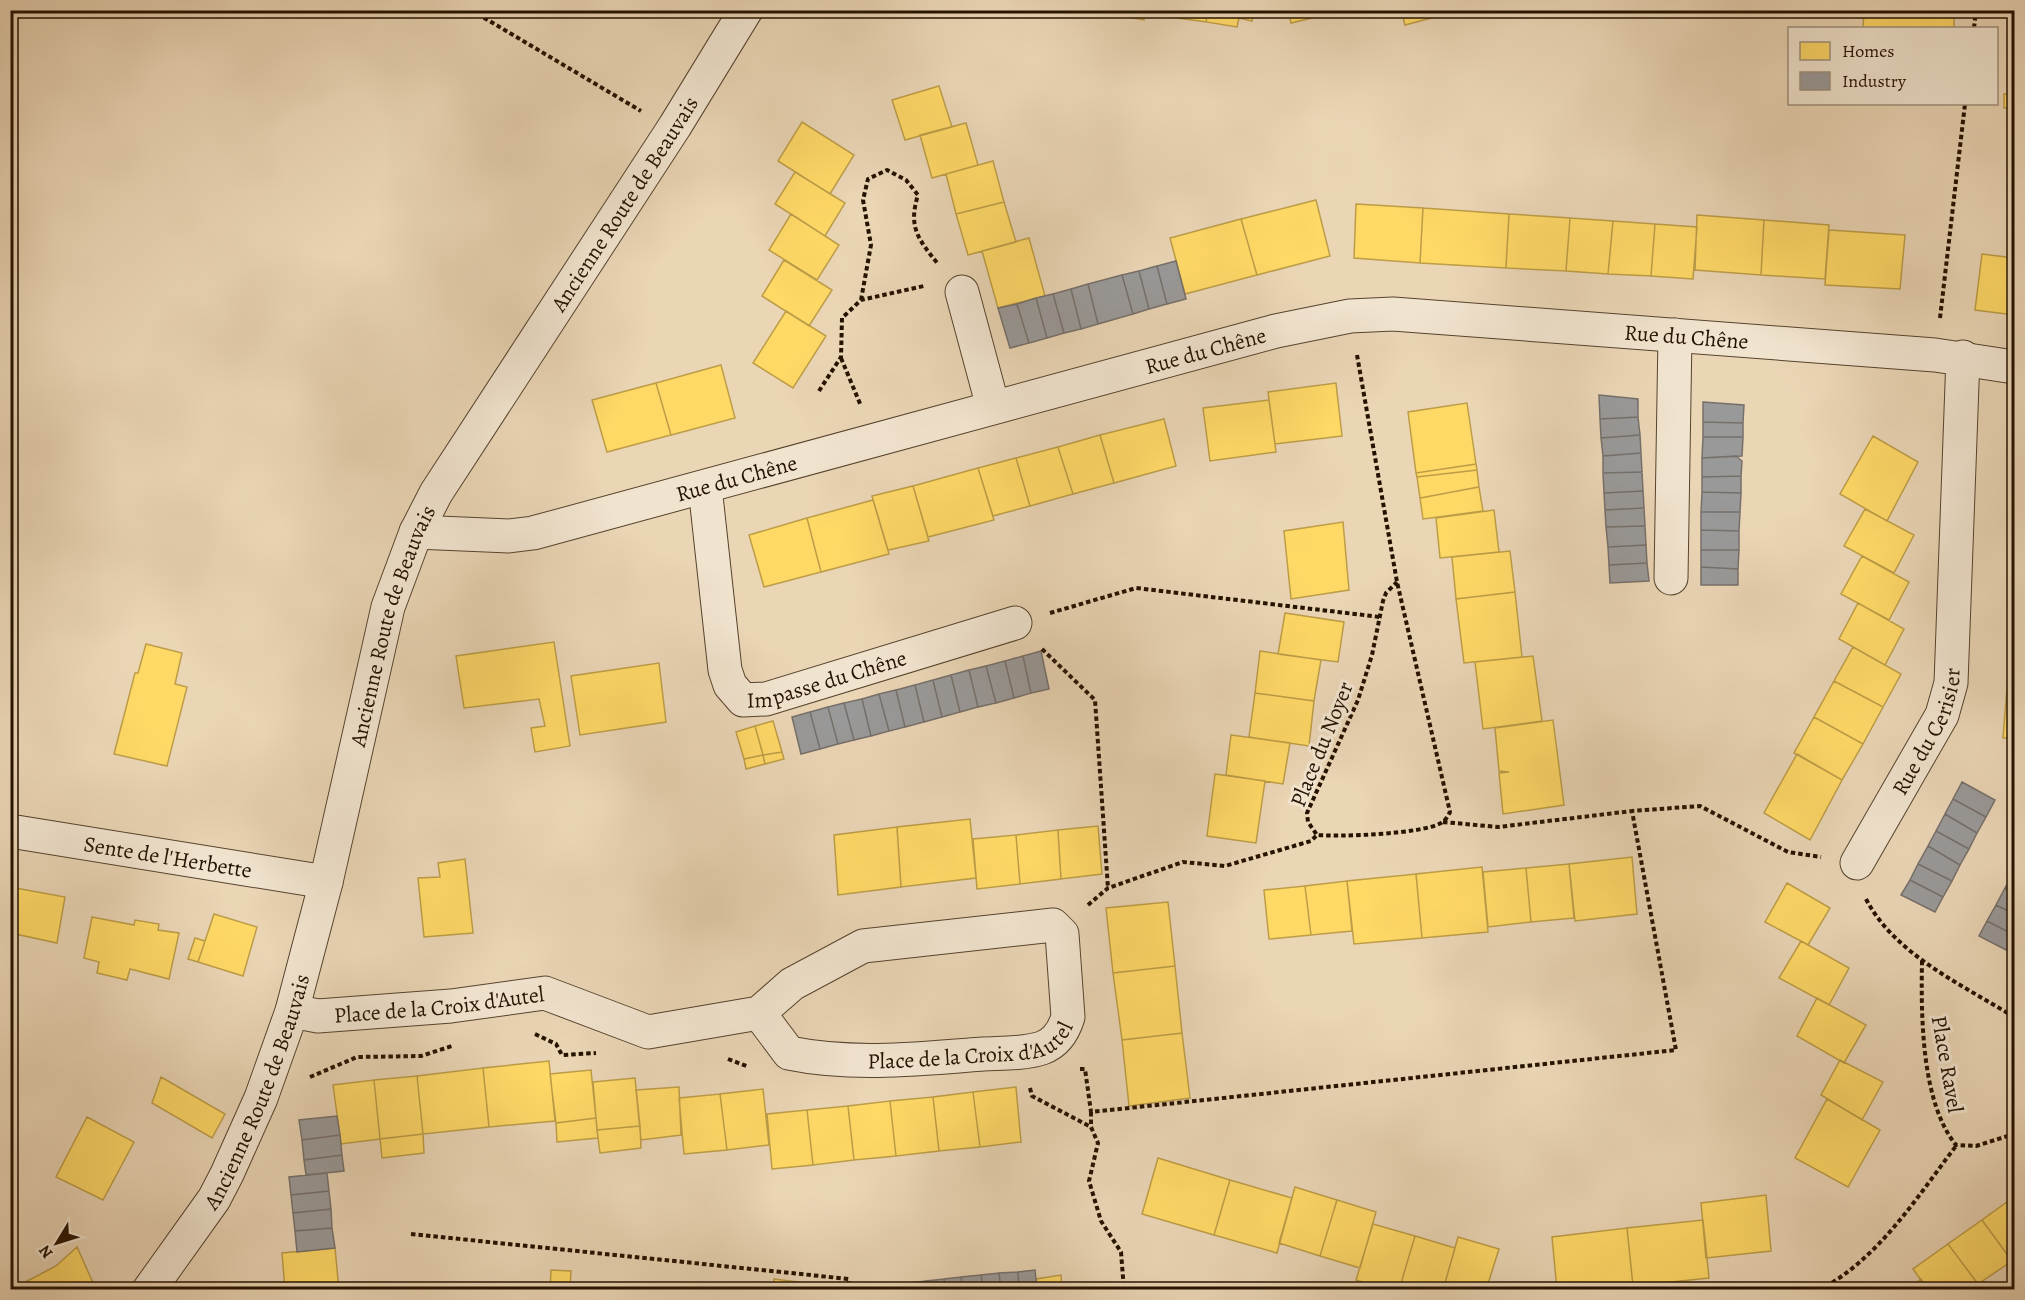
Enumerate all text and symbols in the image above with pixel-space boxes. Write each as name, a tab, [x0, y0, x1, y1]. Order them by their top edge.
legend	[1788, 27, 1998, 105]
text: Homes	[1842, 39, 1894, 63]
text: Industry	[1842, 69, 1907, 93]
street label: Ancienne Route de Beauvais	[544, 91, 706, 319]
street label: Rue du Chêne	[1623, 318, 1749, 357]
street label: Rue du Chêne	[1142, 320, 1270, 382]
street label: Rue du Chêne	[673, 448, 801, 509]
street label: Ancienne Route de Beauvais	[343, 500, 443, 751]
street label: Impasse du Chêne	[746, 643, 910, 716]
street label: Rue du Cerisier	[1885, 667, 1968, 801]
street label: Place du Noyer	[1283, 677, 1361, 812]
street label: Sente de l'Herbette	[82, 829, 254, 886]
street label: Ancienne Route de Beauvais	[197, 971, 317, 1217]
street label: Place de la Croix d'Autel	[333, 979, 546, 1031]
street label: Place Ravel	[1924, 1013, 1970, 1115]
street label: Place de la Croix d'Autel	[867, 1017, 1081, 1076]
north arrow	[27, 1213, 87, 1273]
text: N	[33, 1240, 58, 1263]

